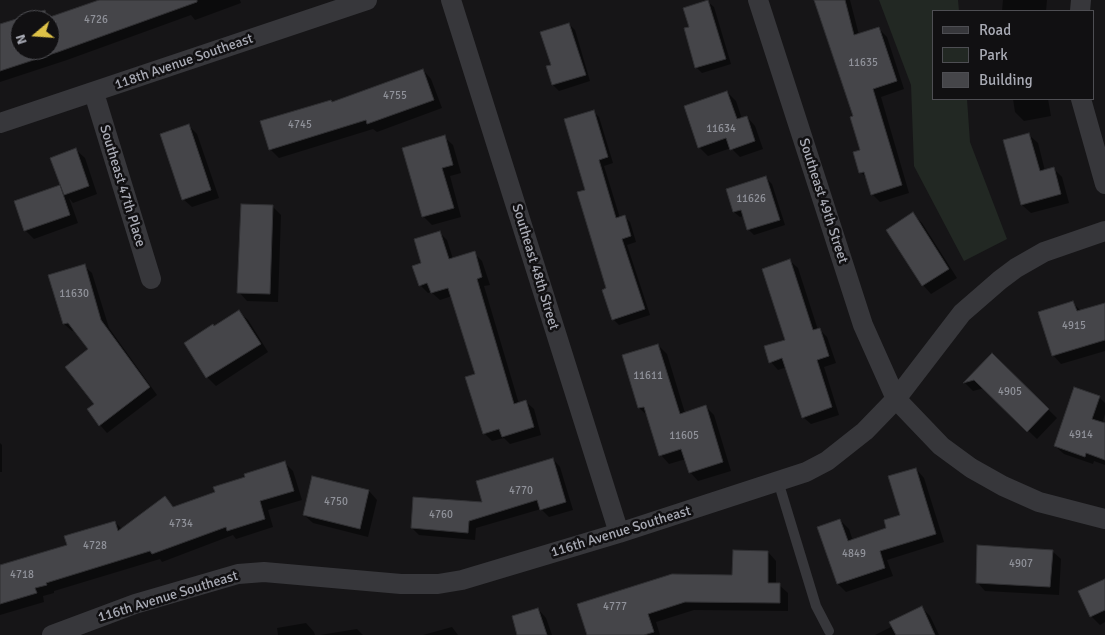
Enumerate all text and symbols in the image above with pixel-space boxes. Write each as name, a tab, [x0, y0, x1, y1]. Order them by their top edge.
north arrow	[10, 10, 60, 60]
legend	[932, 10, 1095, 100]
house number: 4726	[84, 13, 108, 27]
text: Road	[979, 21, 1011, 39]
street label: 118th Avenue Southeast	[112, 30, 256, 94]
text: N	[12, 32, 31, 47]
text: Park	[979, 46, 1008, 64]
house number: 11635	[848, 56, 878, 70]
text: Building	[979, 71, 1033, 89]
house number: 4755	[383, 89, 407, 103]
house number: 4745	[288, 118, 312, 132]
house number: 11634	[706, 122, 736, 136]
street label: Southeast 47th Place	[95, 123, 149, 249]
street label: Southeast 49th Street	[795, 136, 851, 266]
house number: 11626	[736, 192, 766, 206]
street label: Southeast 48th Street	[508, 202, 562, 332]
house number: 11630	[59, 287, 89, 301]
house number: 4915	[1062, 319, 1086, 333]
house number: 11611	[633, 369, 663, 383]
house number: 4905	[998, 385, 1022, 399]
house number: 4914	[1069, 428, 1093, 442]
house number: 11605	[669, 429, 699, 443]
house number: 4770	[509, 484, 533, 498]
house number: 4750	[324, 495, 348, 509]
street label: 116th Avenue Southeast	[549, 503, 693, 561]
house number: 4760	[429, 508, 453, 522]
house number: 4734	[169, 517, 193, 531]
house number: 4728	[83, 539, 107, 553]
house number: 4849	[842, 547, 866, 561]
house number: 4907	[1009, 557, 1033, 571]
house number: 4718	[10, 568, 34, 582]
street label: 116th Avenue Southeast	[96, 568, 240, 626]
house number: 4777	[603, 600, 627, 614]

